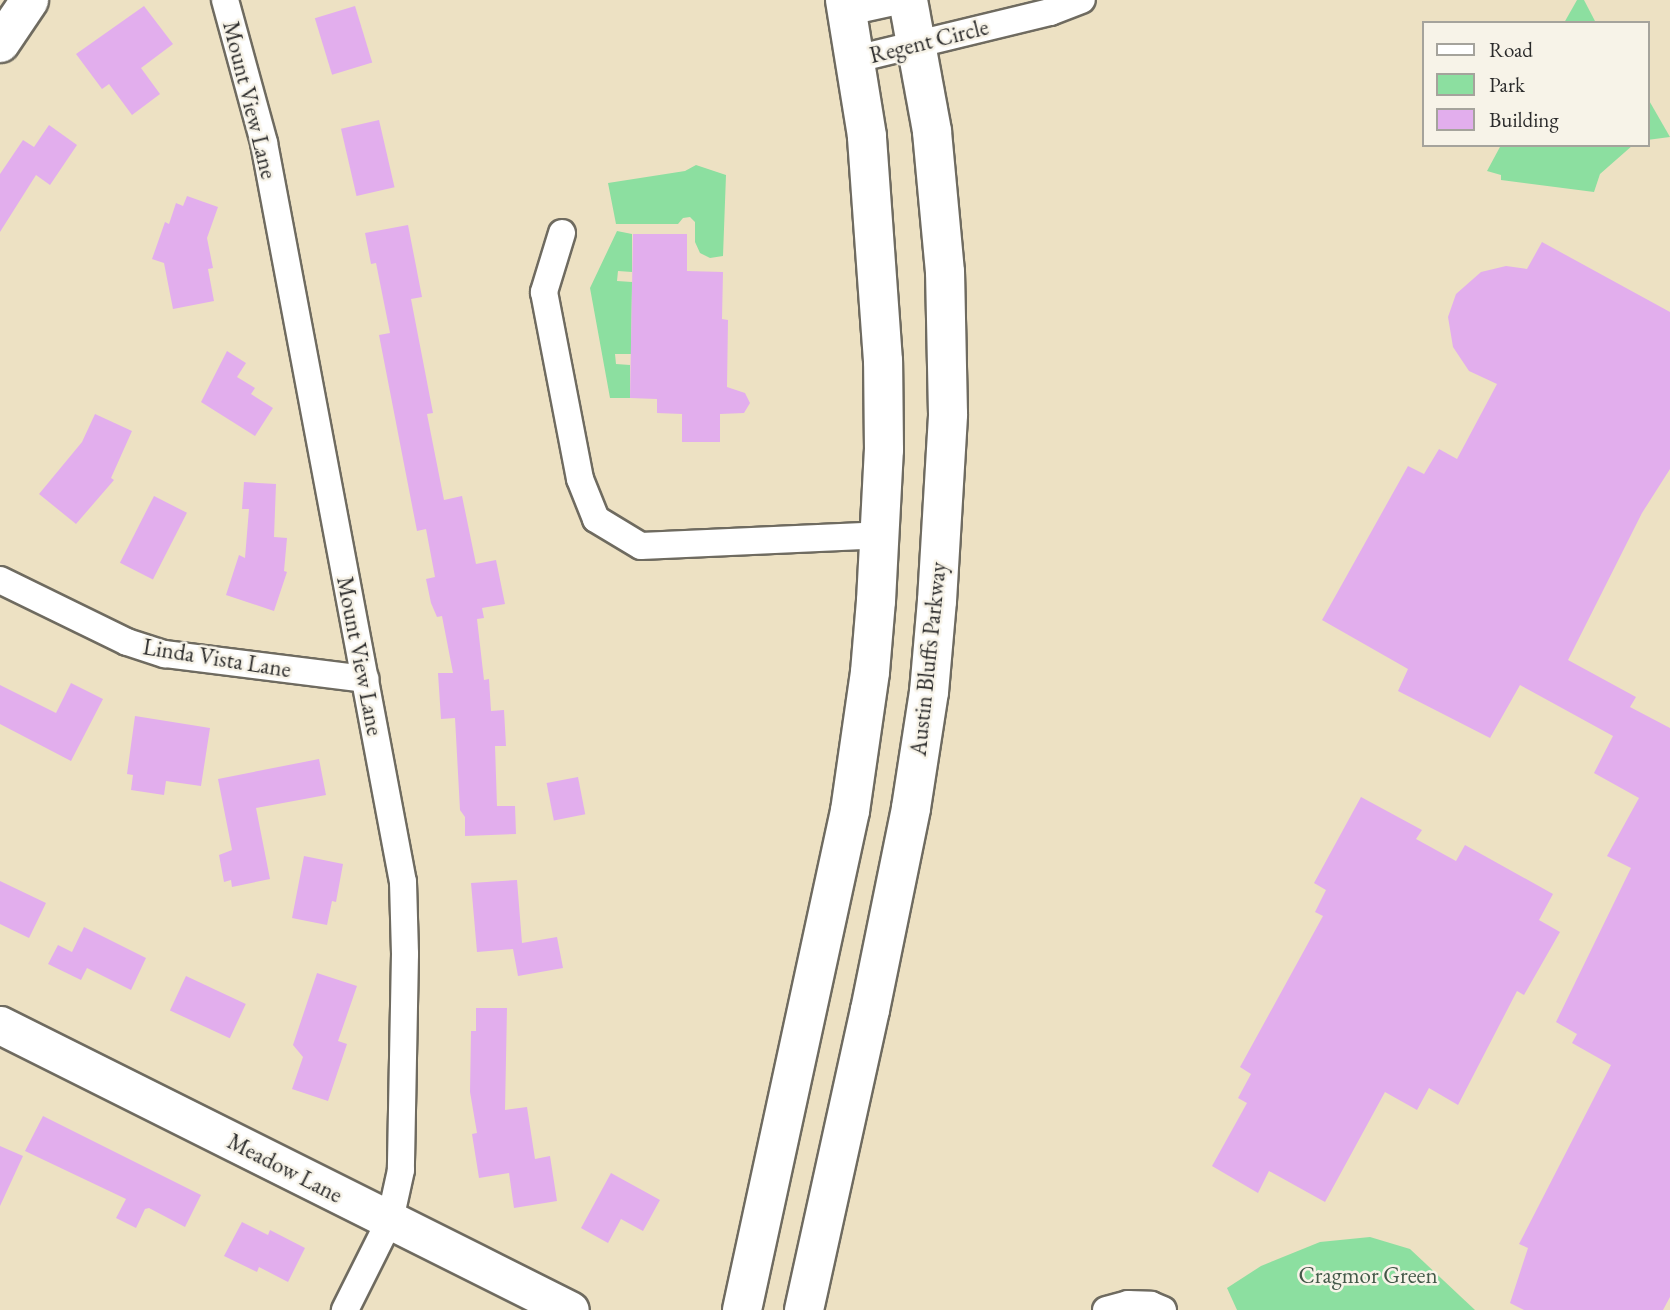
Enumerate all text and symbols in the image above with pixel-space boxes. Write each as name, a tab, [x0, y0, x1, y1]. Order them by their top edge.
street label: Regent Circle	[867, 13, 991, 69]
street label: Mount View Lane	[217, 18, 283, 182]
legend	[1422, 21, 1649, 147]
text: Road	[1489, 36, 1533, 63]
text: Park	[1489, 71, 1525, 98]
text: Building	[1489, 106, 1559, 133]
street label: Austin Bluffs Parkway	[904, 561, 952, 757]
street label: Mount View Lane	[331, 574, 389, 738]
street label: Linda Vista Lane	[141, 633, 293, 683]
street label: Meadow Lane	[223, 1127, 347, 1209]
park label: Cragmor Green	[1298, 1261, 1438, 1289]

